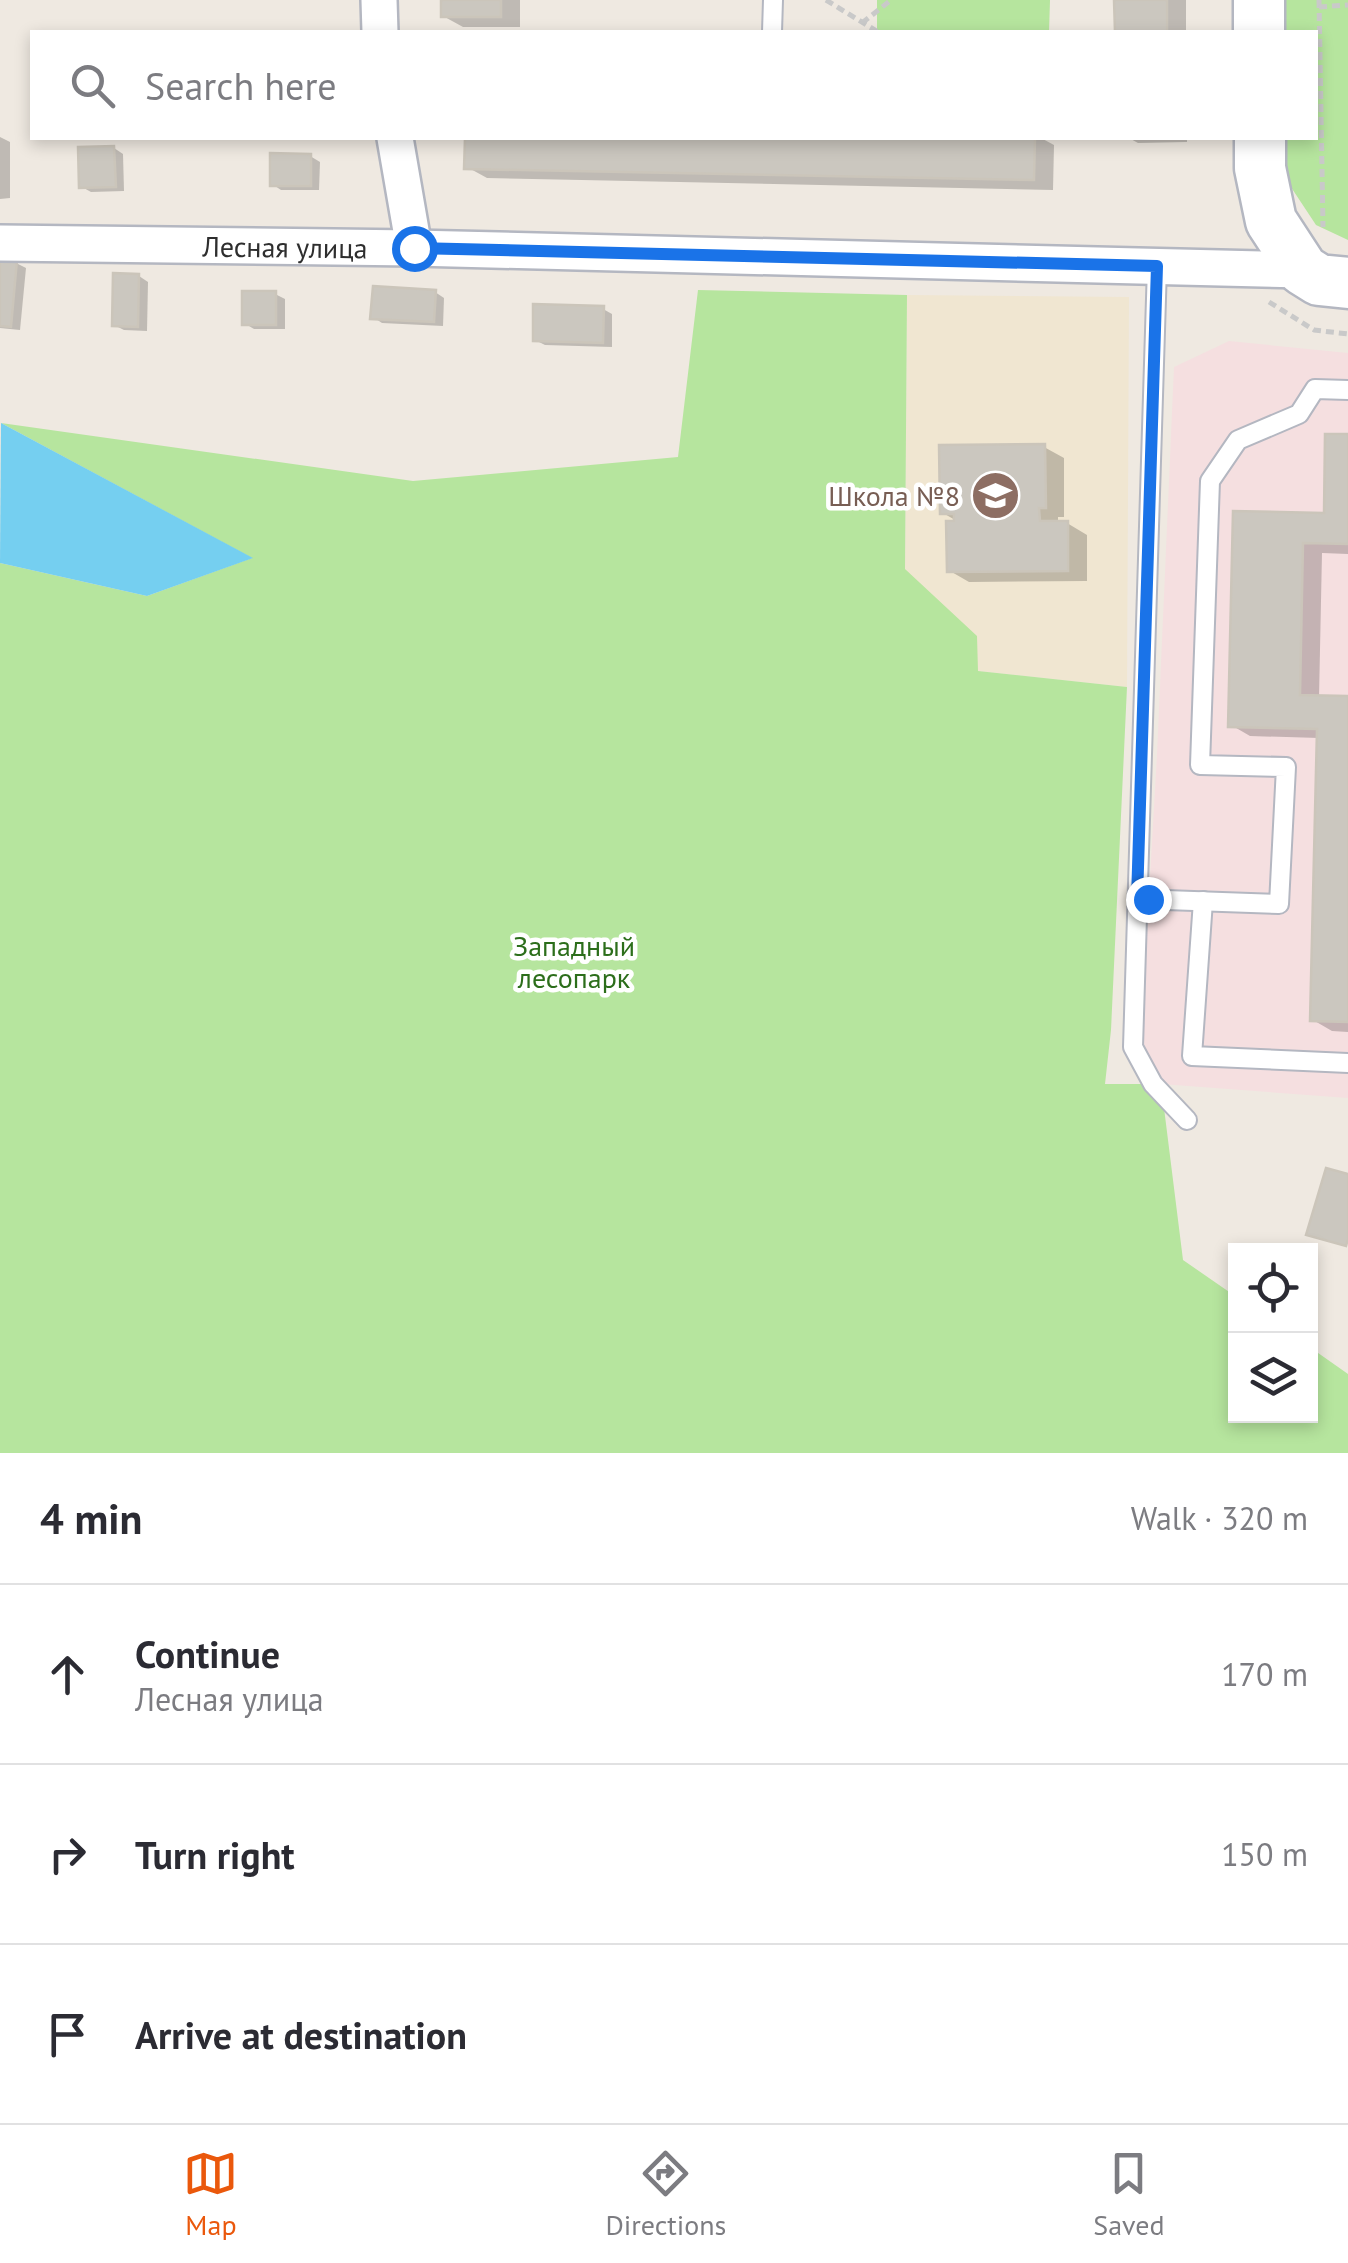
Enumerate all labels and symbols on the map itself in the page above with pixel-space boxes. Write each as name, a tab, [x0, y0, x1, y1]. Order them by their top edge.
route start	[392, 226, 438, 272]
street label: Лесная улица	[201, 227, 368, 266]
school or university icon: Школа №8	[969, 469, 1021, 521]
place label: Школа №8	[828, 477, 960, 514]
route end	[1126, 877, 1172, 923]
park label: Западный лесопарк	[513, 927, 635, 996]

